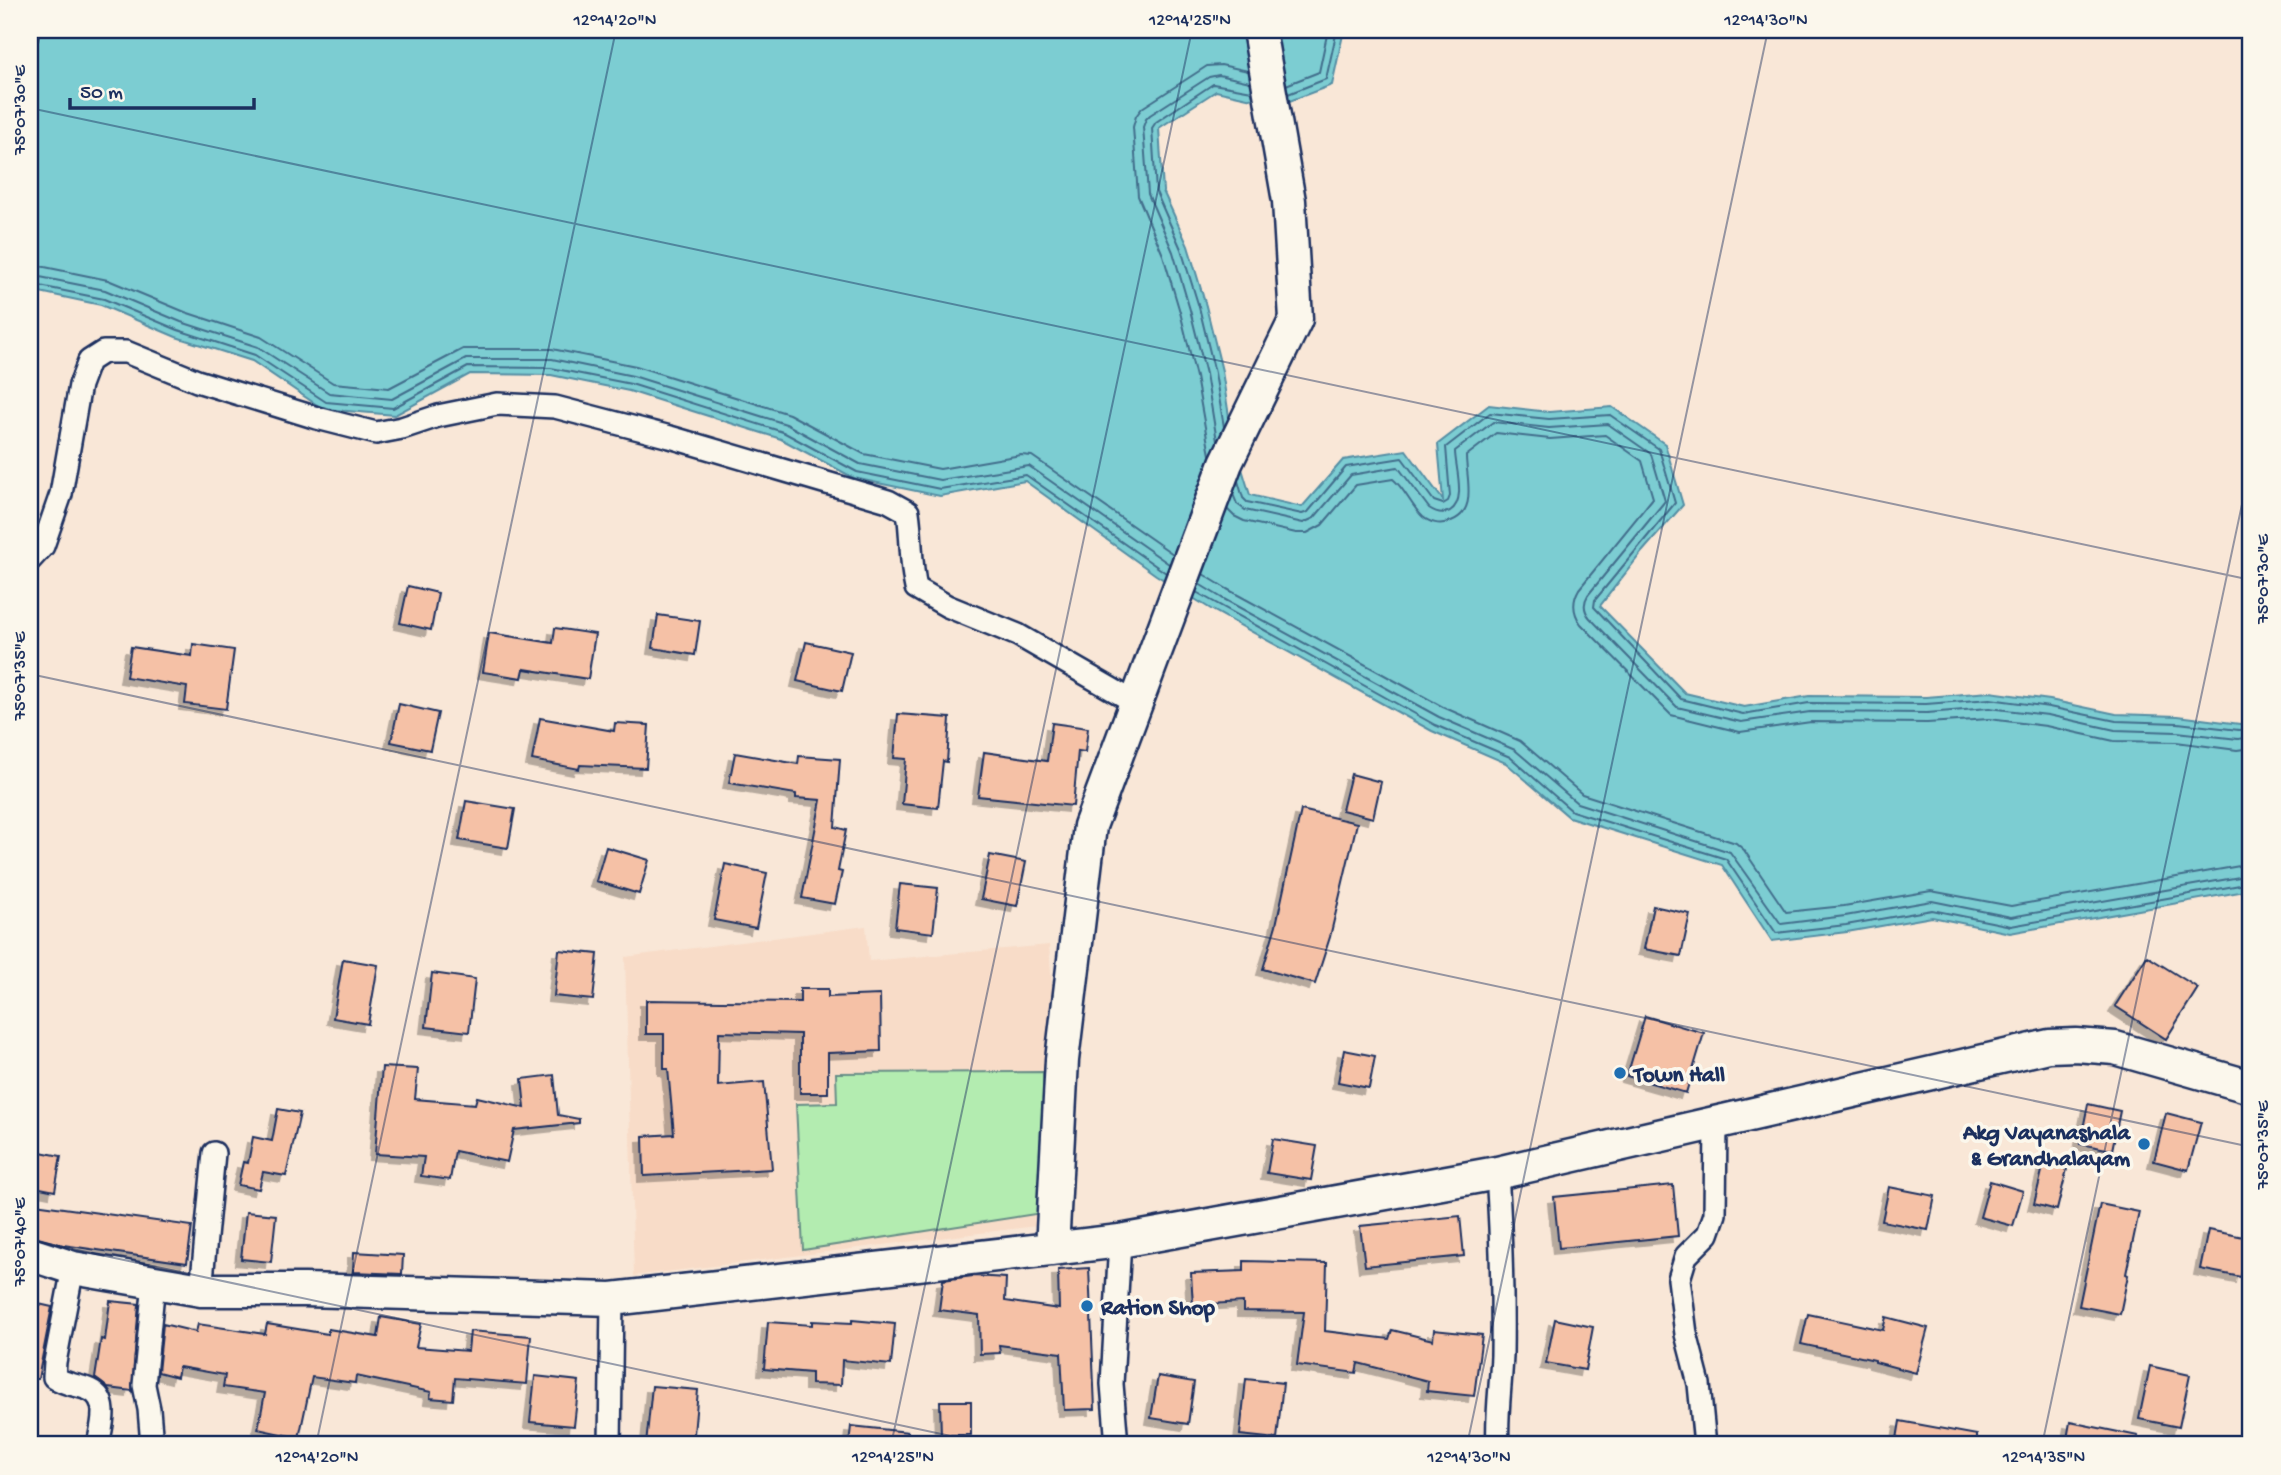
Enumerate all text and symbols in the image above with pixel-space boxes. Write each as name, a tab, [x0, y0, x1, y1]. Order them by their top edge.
text: 12°14'20"N	[573, 11, 656, 32]
text: 12°14'25"N	[1148, 11, 1231, 32]
text: 12°14'30"N	[1723, 11, 1808, 32]
text: 75°07'30"E	[11, 65, 32, 156]
scale bar	[70, 66, 254, 110]
text: 50 m	[80, 82, 123, 107]
text: 75°07'30"E	[2254, 534, 2275, 625]
text: 75°07'35"E	[11, 631, 32, 721]
place label: Town Hall	[1632, 1063, 1725, 1090]
marker: Town Hall	[1612, 1065, 1628, 1081]
text: 75°07'35"E	[2254, 1100, 2275, 1190]
place label: Akg Vayanashala & Grandhalayam	[1962, 1121, 2131, 1174]
marker: Akg Vayanashala & Grandhalayam	[2136, 1136, 2152, 1152]
text: 75°07'40"E	[11, 1197, 32, 1287]
place label: Ration Shop	[1100, 1296, 1215, 1323]
marker: Ration Shop	[1079, 1298, 1095, 1314]
text: 12°14'20"N	[275, 1448, 358, 1469]
text: 12°14'25"N	[851, 1448, 934, 1469]
text: 12°14'30"N	[1426, 1448, 1511, 1469]
text: 12°14'35"N	[2002, 1448, 2085, 1469]

